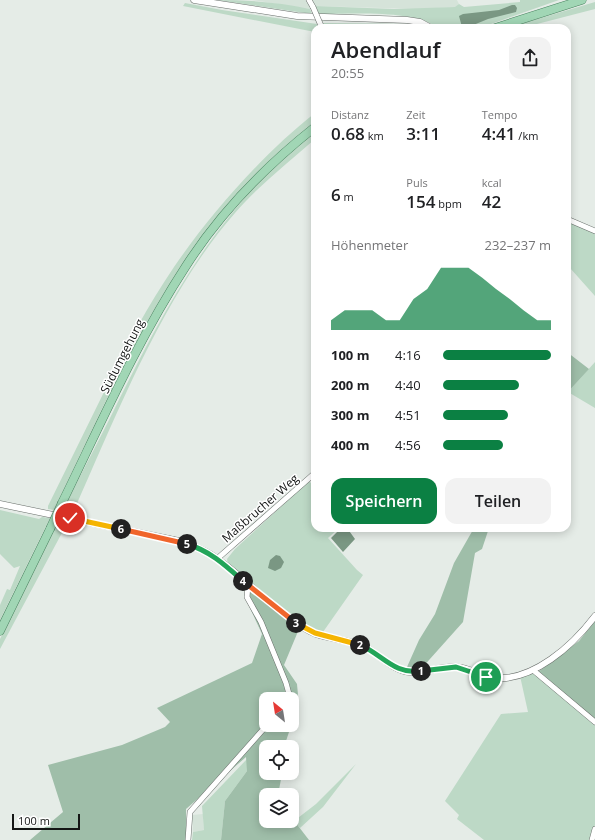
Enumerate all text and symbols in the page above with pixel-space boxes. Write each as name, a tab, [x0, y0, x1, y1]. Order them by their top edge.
text: Abendlauf	[331, 34, 440, 64]
button: share	[509, 37, 551, 79]
text: 20:55	[331, 64, 364, 82]
text: Distanz	[331, 107, 369, 122]
text: Zeit	[406, 107, 426, 122]
text: Tempo	[482, 107, 517, 122]
text: 0.68	[331, 122, 365, 145]
text: 3:11	[406, 122, 440, 145]
text: 4:41	[482, 122, 515, 145]
text: km	[365, 128, 384, 143]
text: /km	[515, 128, 538, 143]
text: Puls	[406, 175, 428, 190]
text: kcal	[482, 175, 502, 190]
text: 6	[331, 183, 341, 206]
text: m	[341, 189, 354, 204]
text: 154	[406, 190, 436, 213]
text: 42	[482, 190, 501, 213]
text: bpm	[436, 196, 462, 211]
text: Höhenmeter	[331, 236, 408, 254]
text: 232–237 m	[484, 236, 551, 254]
street label: Südumgehung	[96, 315, 148, 396]
text: 100 m	[331, 346, 369, 364]
text: 4:16	[395, 346, 421, 364]
text: 200 m	[331, 376, 369, 394]
text: 4:40	[395, 376, 421, 394]
text: 300 m	[331, 406, 369, 424]
text: 4:51	[395, 406, 421, 424]
text: 400 m	[331, 436, 369, 454]
text: 4:56	[395, 436, 421, 454]
street label: Maßbrucher Weg	[218, 470, 302, 546]
button: Speichern	[331, 478, 437, 524]
button: Teilen	[445, 478, 551, 524]
pin	[53, 501, 87, 535]
icon: check	[59, 507, 81, 529]
pin: 6	[111, 519, 131, 539]
text: 6	[118, 521, 124, 536]
pin: 5	[177, 534, 197, 554]
text: 5	[184, 536, 190, 551]
pin: 4	[233, 571, 253, 591]
text: 4	[240, 573, 246, 588]
pin: 3	[286, 613, 306, 633]
text: 3	[293, 615, 299, 630]
pin: 2	[350, 635, 370, 655]
text: 2	[357, 637, 363, 652]
pin	[469, 660, 503, 694]
pin: 1	[411, 661, 431, 681]
text: 1	[418, 663, 424, 678]
icon: arrive	[475, 666, 497, 688]
north arrow	[259, 692, 299, 732]
map controls	[259, 692, 299, 828]
button: locate	[259, 740, 299, 780]
button: layers	[259, 788, 299, 828]
scale bar	[12, 812, 80, 831]
text: 100 m	[18, 813, 50, 828]

